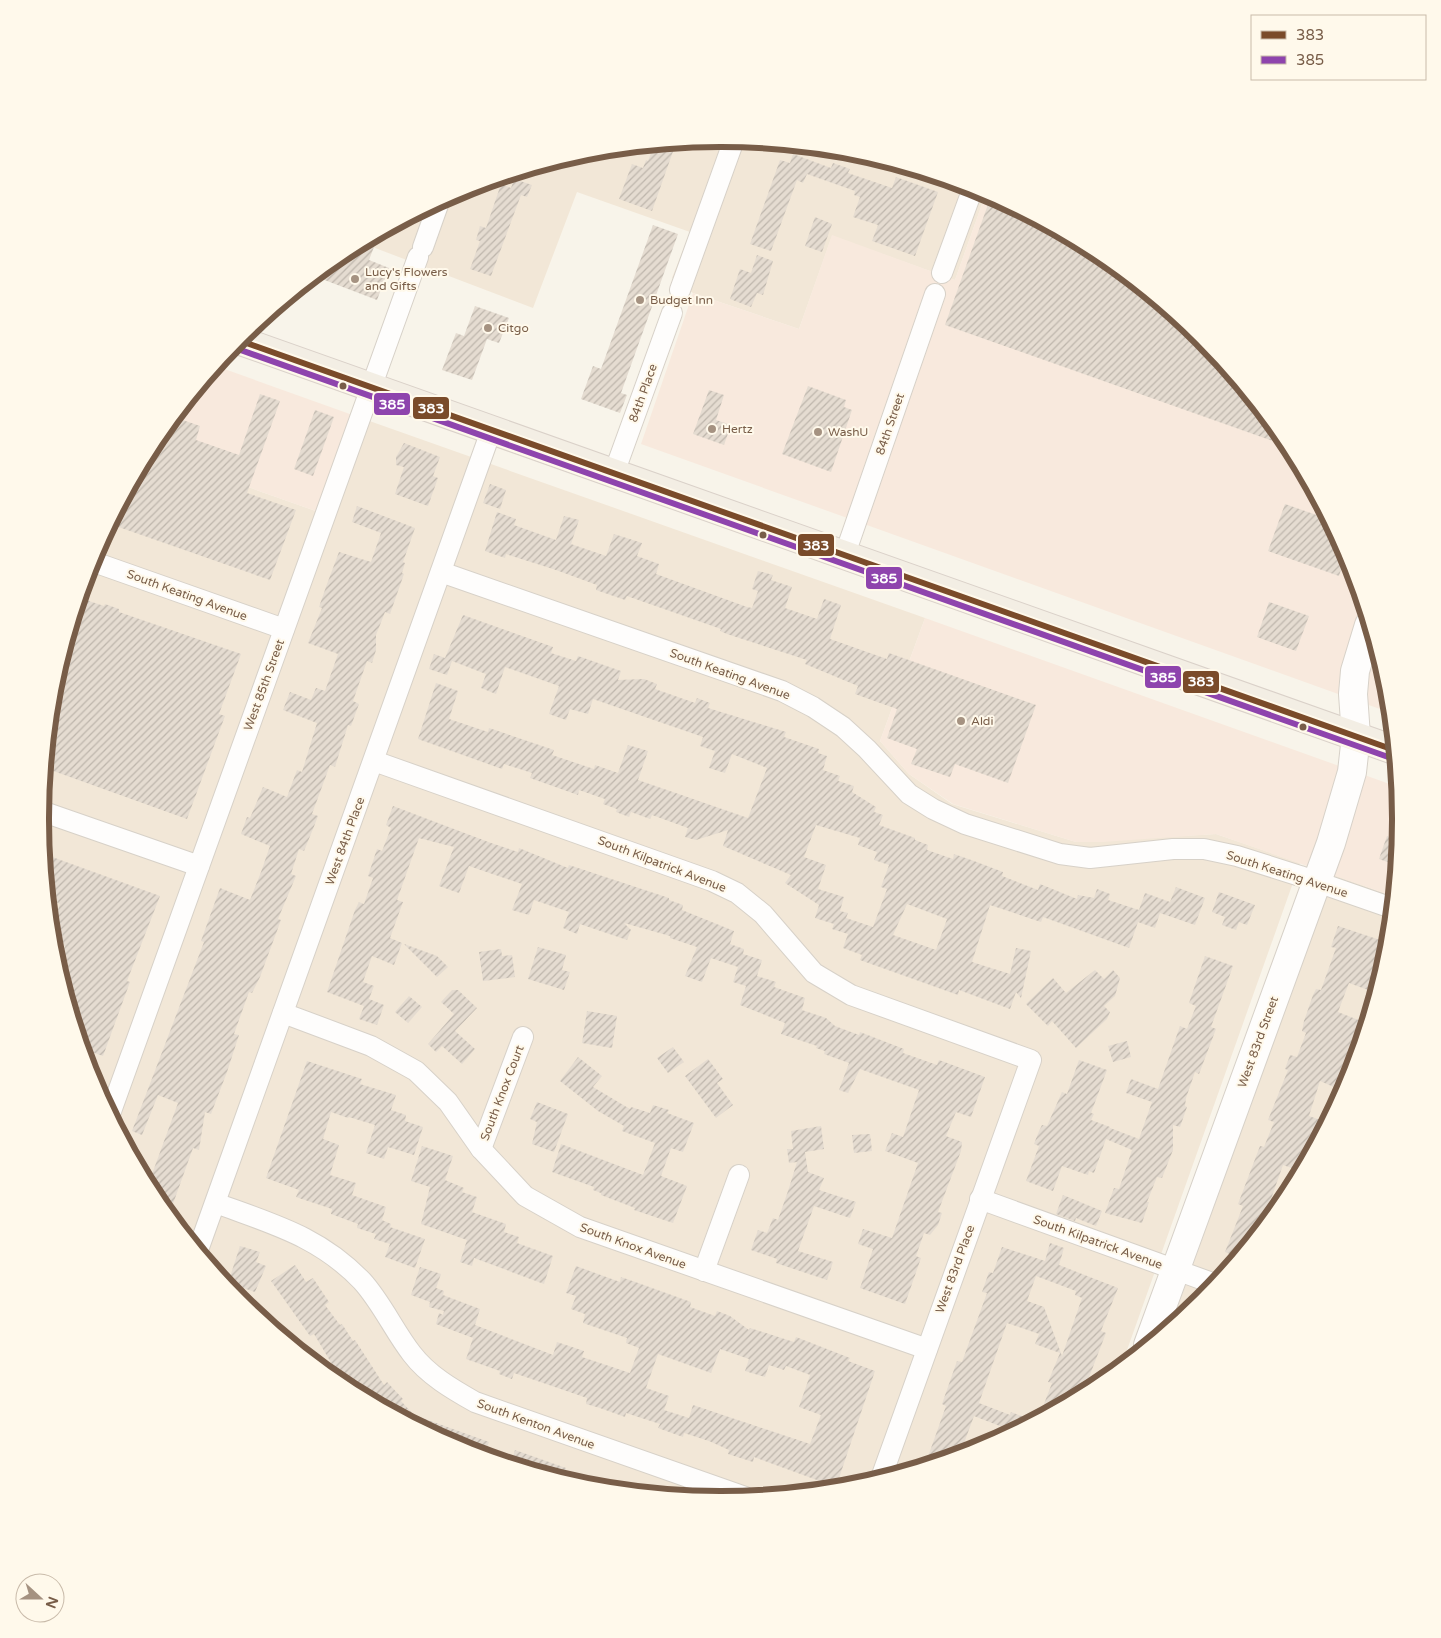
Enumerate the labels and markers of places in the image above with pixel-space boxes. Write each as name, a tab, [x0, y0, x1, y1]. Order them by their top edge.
place label: Lucy's Flowers and Gifts	[365, 265, 448, 293]
marker: Lucy's Flowers and Gifts	[349, 273, 361, 285]
place label: Budget Inn	[650, 293, 713, 307]
marker: Budget Inn	[634, 294, 646, 306]
place label: Citgo	[498, 321, 529, 335]
marker: Citgo	[482, 322, 494, 334]
unlabelled marker	[338, 381, 348, 391]
place label: Hertz	[722, 422, 753, 436]
marker: Hertz	[706, 423, 718, 435]
place label: WashU	[828, 425, 868, 439]
marker: WashU	[812, 426, 824, 438]
unlabelled marker	[758, 530, 768, 540]
place label: Aldi	[971, 714, 993, 728]
marker: Aldi	[955, 715, 967, 727]
unlabelled marker	[1298, 722, 1308, 732]

